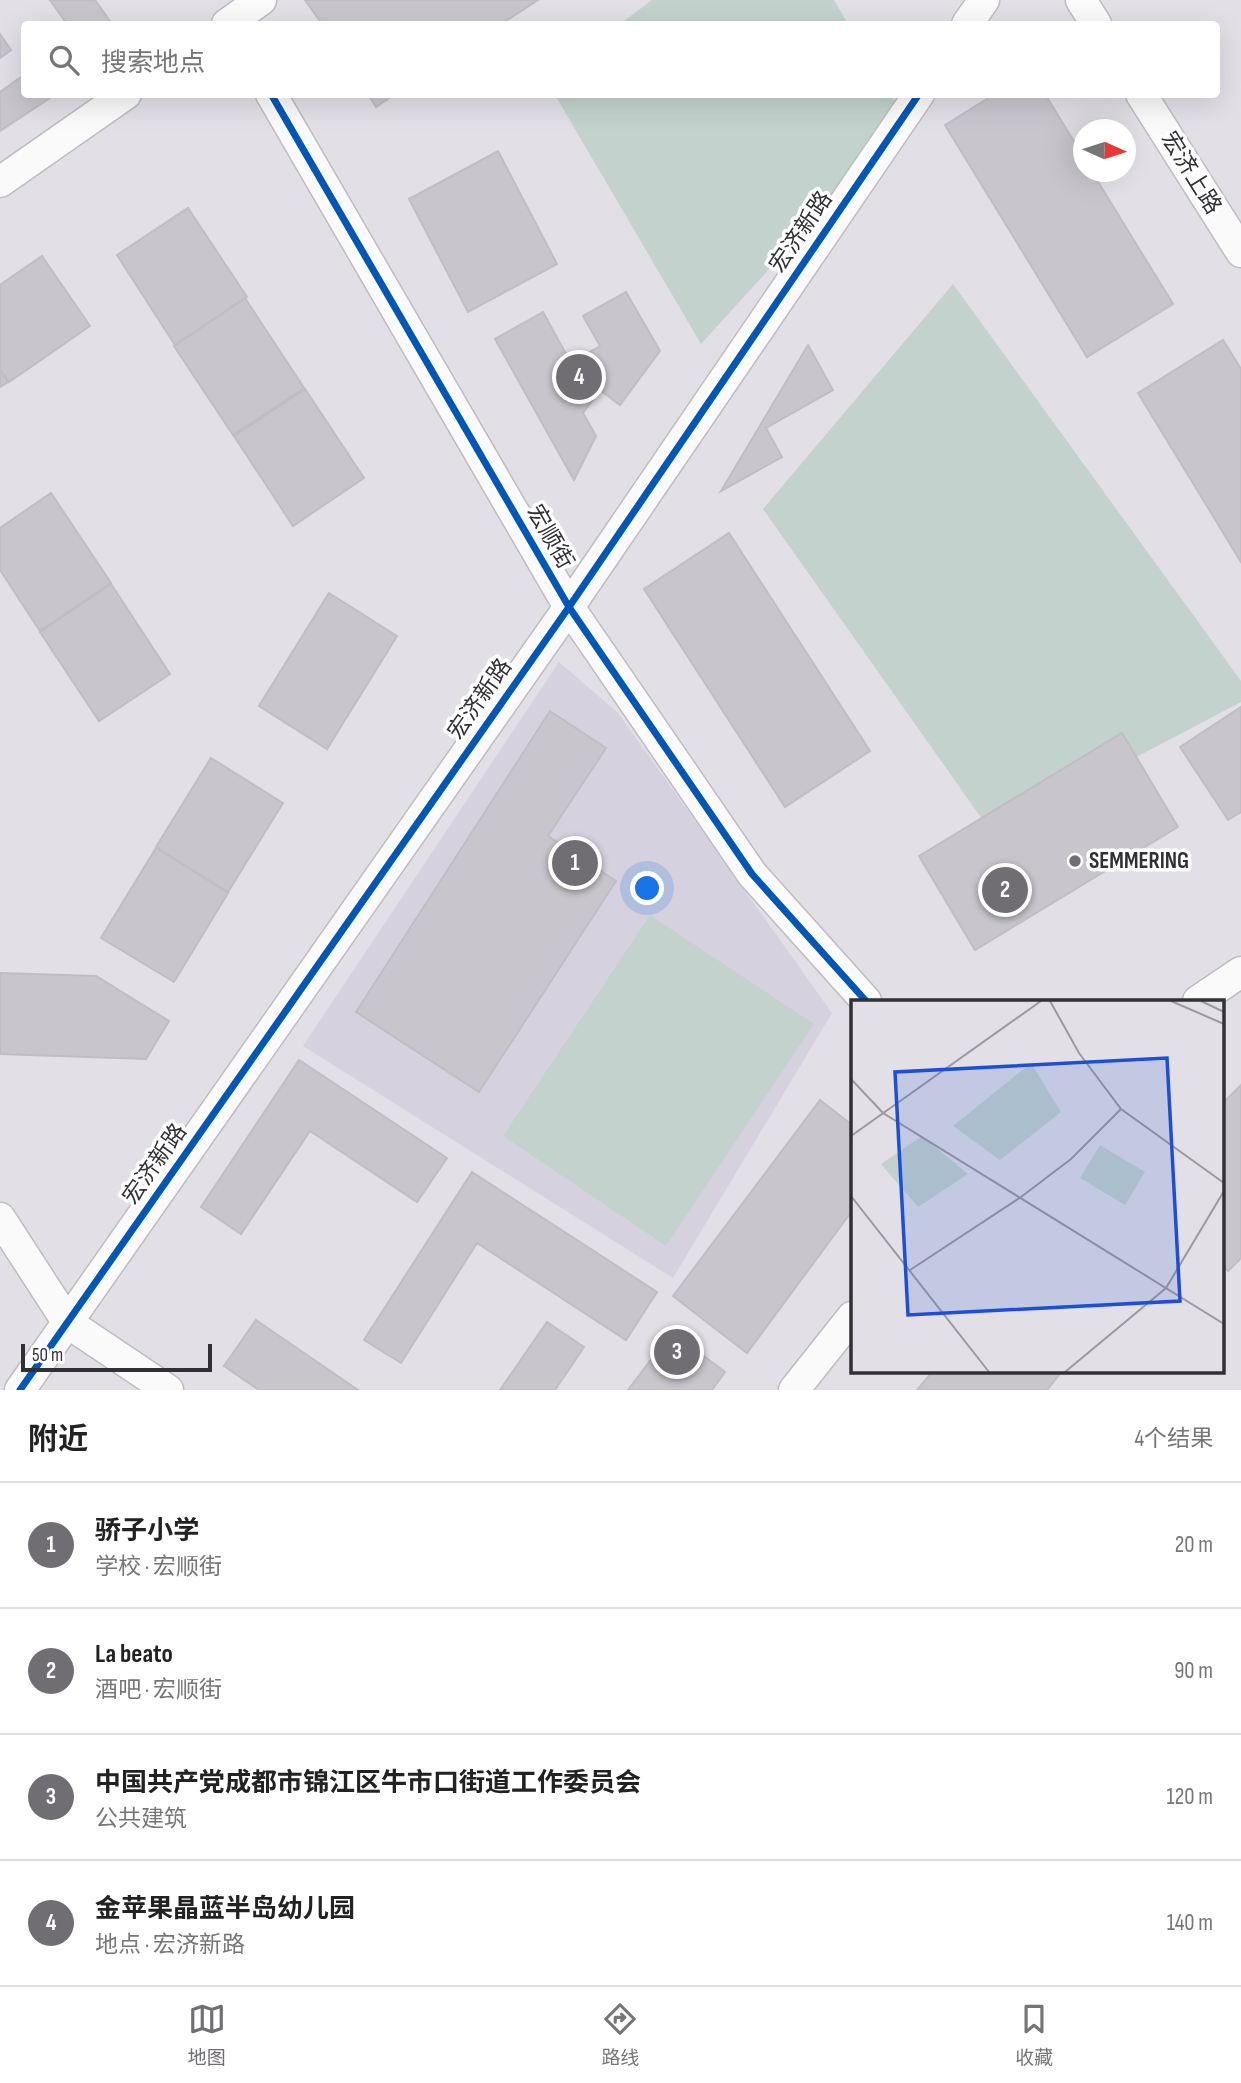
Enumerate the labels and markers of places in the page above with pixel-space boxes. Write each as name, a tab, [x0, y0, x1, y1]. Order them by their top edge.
pin: 4	[556, 351, 602, 403]
pin: 1	[552, 837, 598, 889]
place label: SEMMERING	[1089, 847, 1189, 875]
marker: SEMMERING	[1067, 853, 1083, 869]
pin: 2	[982, 864, 1028, 916]
pin: 3	[654, 1326, 700, 1378]

